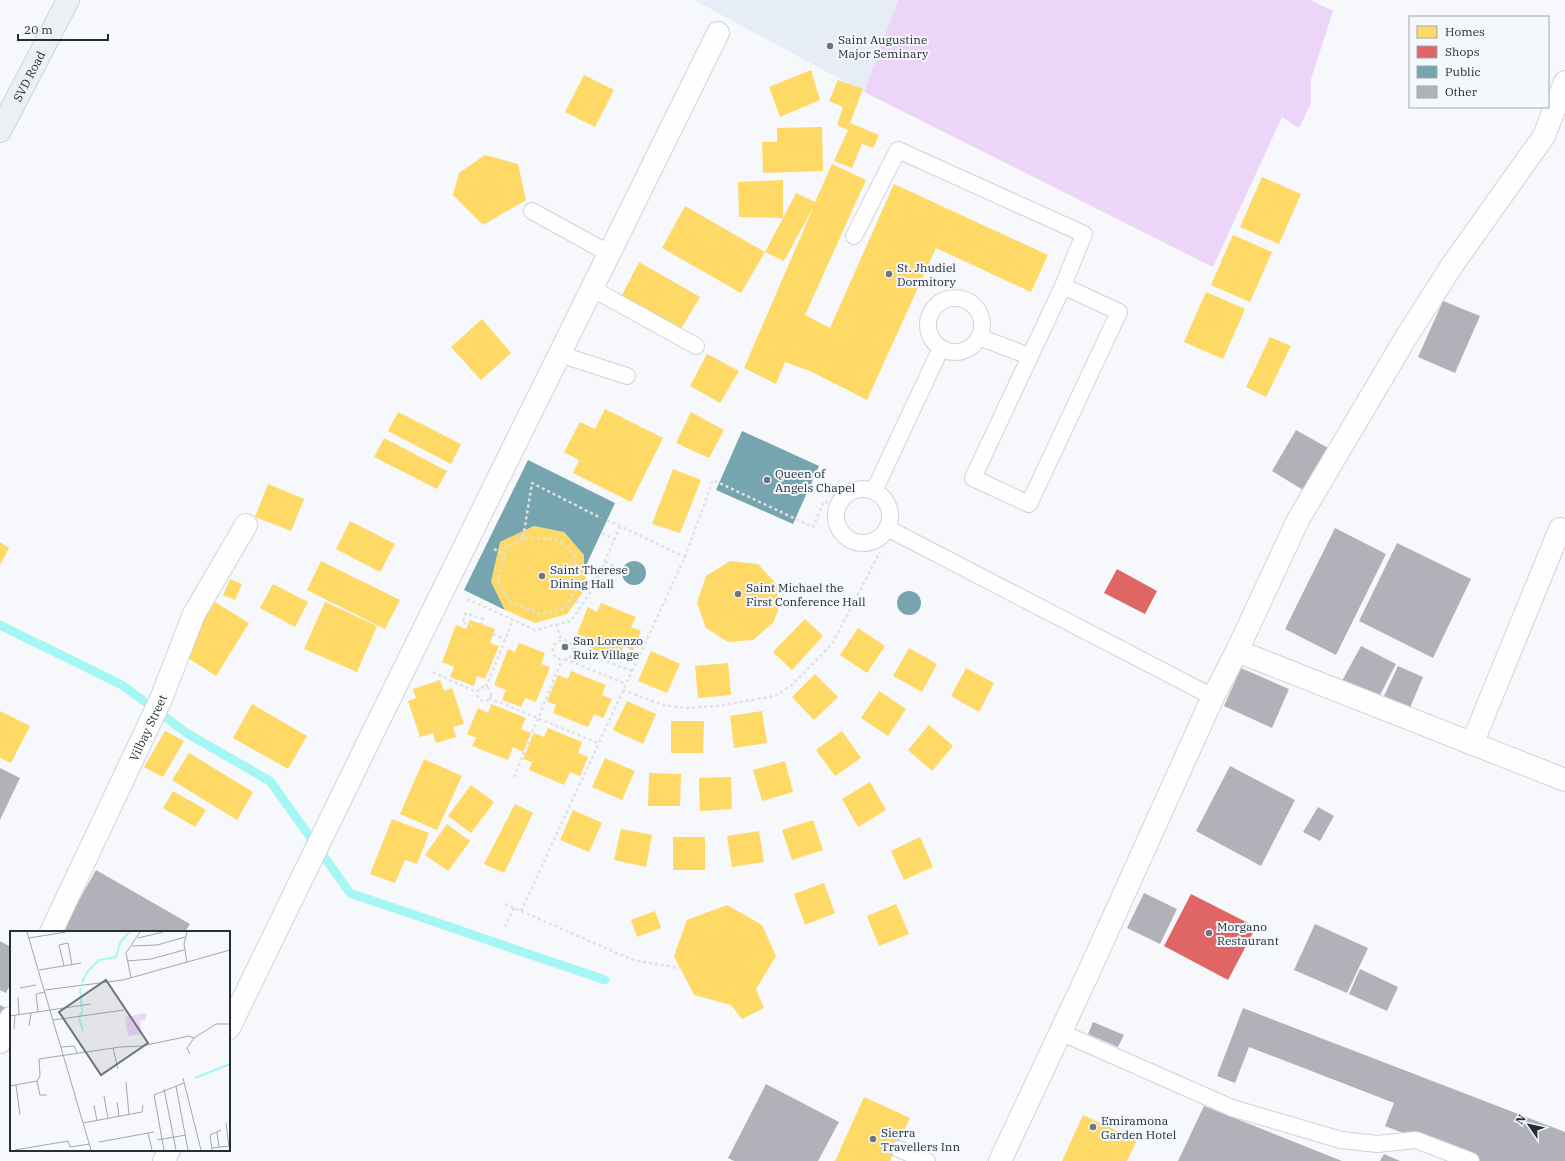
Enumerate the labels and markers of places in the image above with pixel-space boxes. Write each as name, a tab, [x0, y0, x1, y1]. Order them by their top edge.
place label: Saint Augustine Major Seminary	[838, 32, 929, 61]
marker: Saint Augustine Major Seminary	[825, 41, 835, 51]
place label: St. Jhudiel Dormitory	[897, 260, 956, 289]
marker: St. Jhudiel Dormitory	[884, 269, 894, 279]
place label: Queen of Angels Chapel	[775, 466, 856, 495]
marker: Queen of Angels Chapel	[762, 475, 772, 485]
place label: Saint Therese Dining Hall	[550, 562, 628, 591]
marker: Saint Therese Dining Hall	[537, 571, 547, 581]
place label: Saint Michael the First Conference Hall	[746, 580, 866, 609]
marker: Saint Michael the First Conference Hall	[733, 589, 743, 599]
place label: San Lorenzo Ruiz Village	[573, 633, 643, 662]
marker: San Lorenzo Ruiz Village	[560, 642, 570, 652]
place label: Morgano Restaurant	[1217, 919, 1279, 948]
marker: Morgano Restaurant	[1204, 928, 1214, 938]
place label: Emiramona Garden Hotel	[1101, 1113, 1177, 1142]
marker: Emiramona Garden Hotel	[1088, 1122, 1098, 1132]
place label: Sierra Travellers Inn	[881, 1125, 960, 1154]
marker: Sierra Travellers Inn	[868, 1134, 878, 1144]

